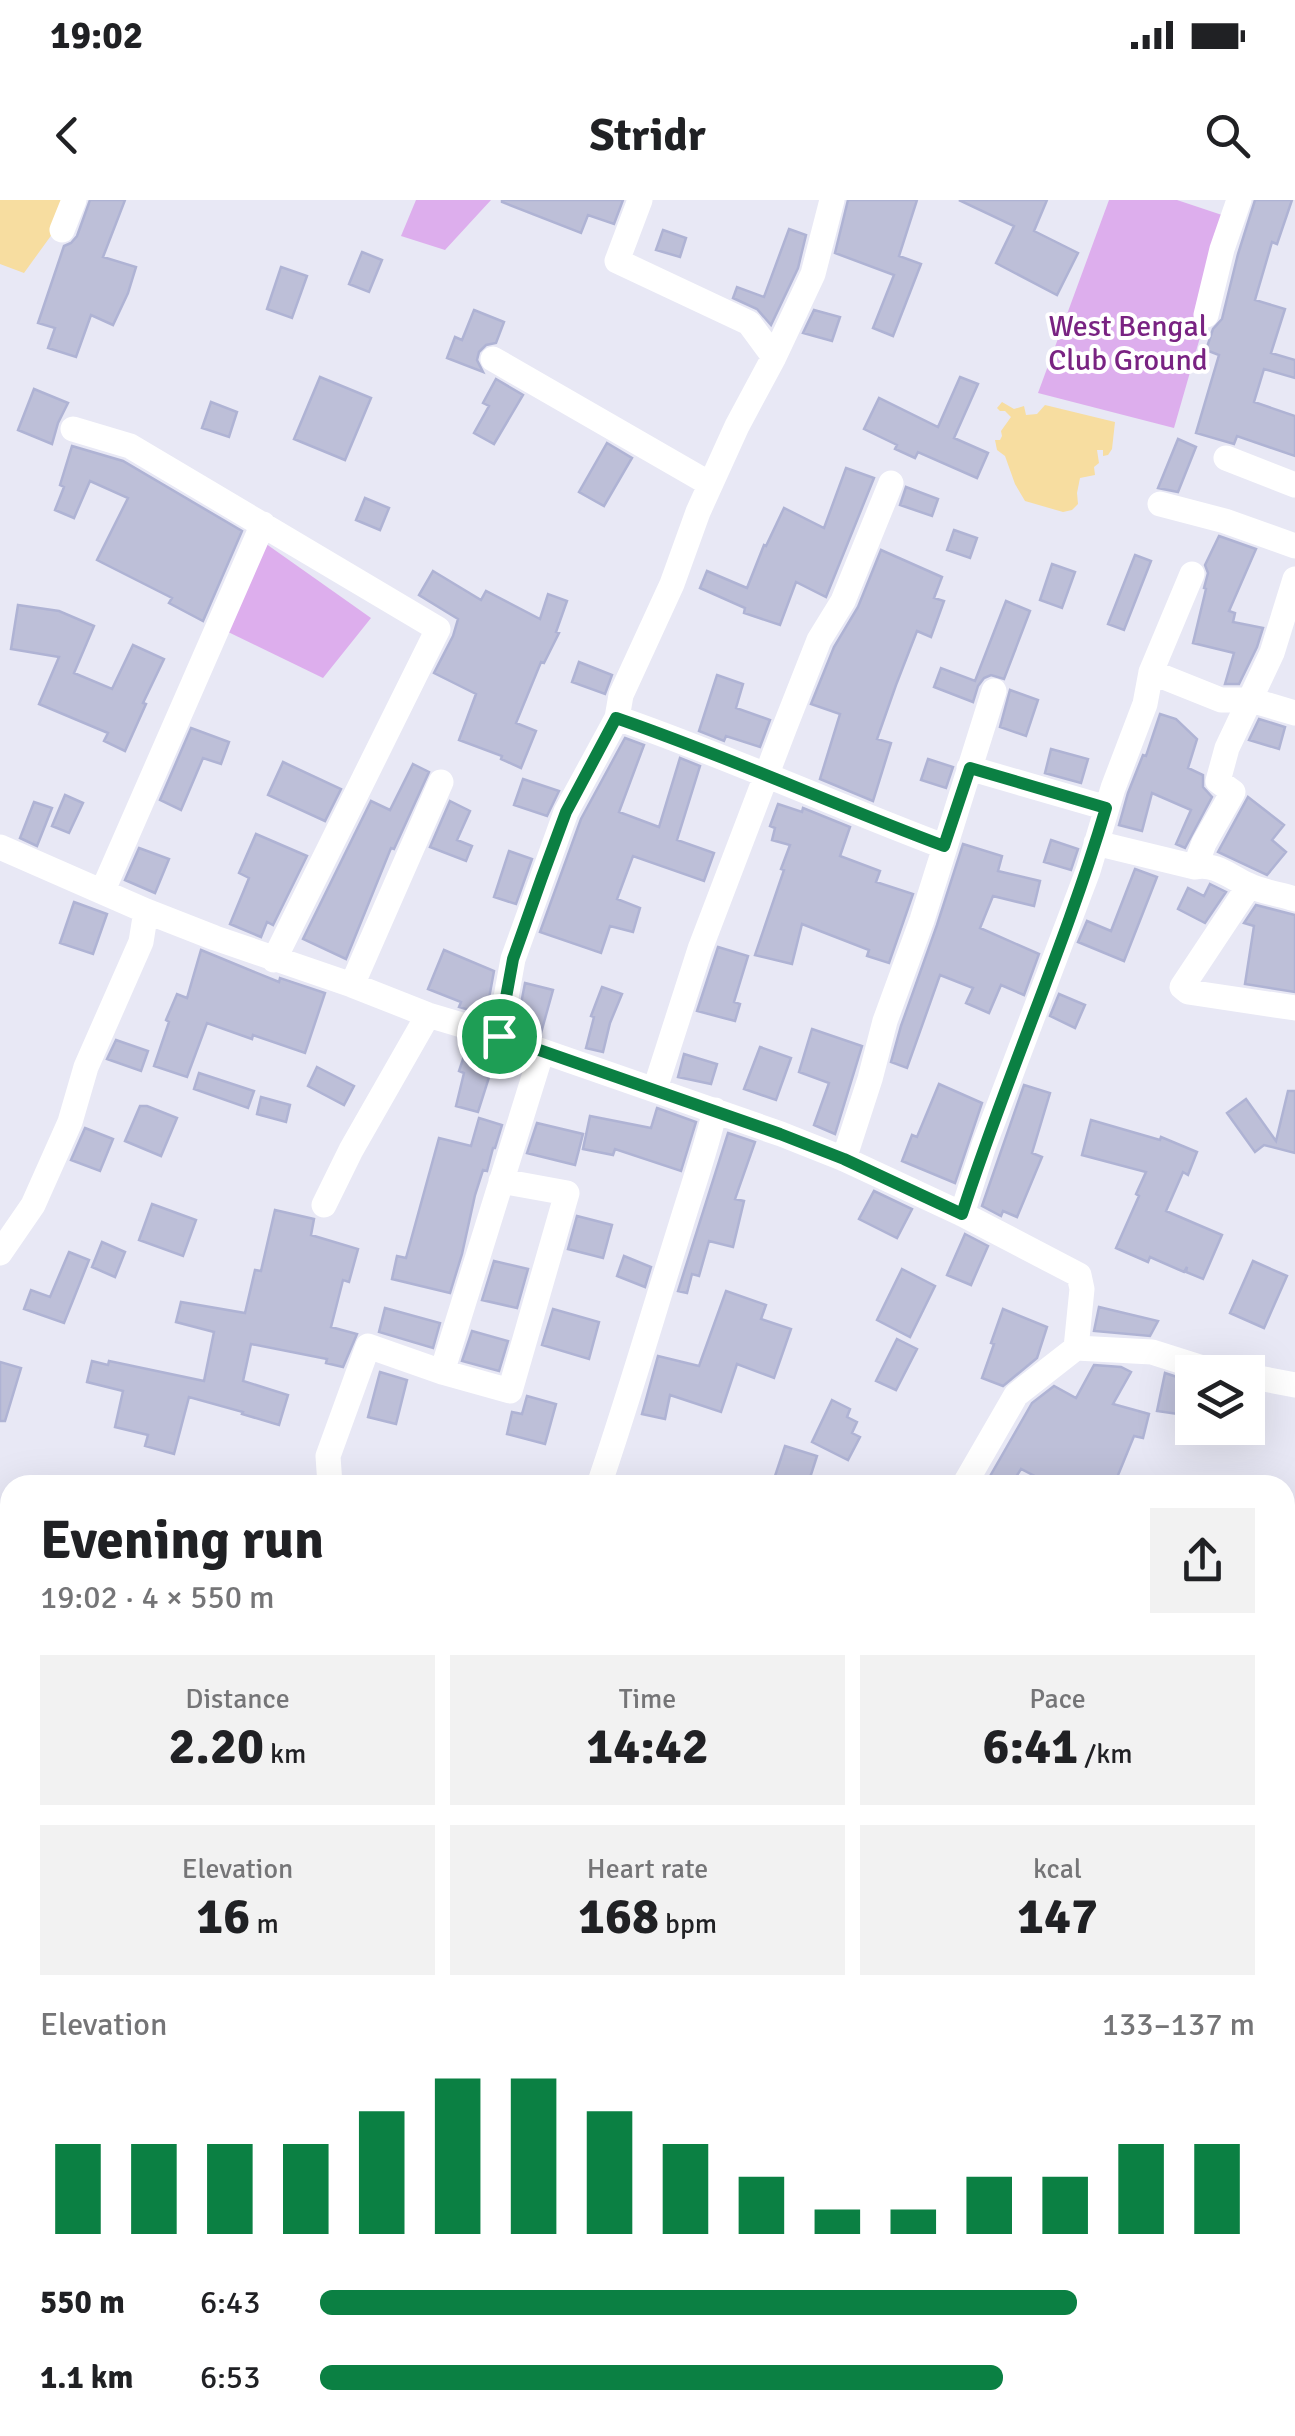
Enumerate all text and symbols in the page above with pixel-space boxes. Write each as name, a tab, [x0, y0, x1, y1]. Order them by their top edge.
text: 19:02	[50, 12, 143, 59]
icon: back	[40, 108, 95, 163]
text: Stridr	[589, 108, 706, 163]
icon: search	[1200, 108, 1255, 163]
park label: West Bengal Club Ground	[1048, 308, 1208, 379]
pin	[457, 994, 542, 1079]
icon: arrive	[472, 1009, 527, 1064]
map controls	[1175, 1355, 1265, 1445]
button: layers	[1175, 1355, 1265, 1445]
text: Evening run	[40, 1506, 324, 1574]
button: share	[1150, 1508, 1255, 1613]
text: 19:02 · 4 × 550 m	[40, 1578, 275, 1617]
text: Distance	[185, 1682, 290, 1716]
text: Time	[619, 1682, 676, 1716]
text: Pace	[1029, 1682, 1086, 1716]
text: 2.20	[169, 1716, 264, 1778]
text: 14:42	[586, 1716, 709, 1778]
text: 6:41	[982, 1716, 1078, 1778]
text: km	[264, 1737, 306, 1771]
text: /km	[1078, 1737, 1133, 1771]
text: Elevation	[182, 1852, 293, 1886]
text: Heart rate	[587, 1852, 708, 1886]
text: kcal	[1033, 1852, 1082, 1886]
text: 16	[196, 1886, 250, 1948]
text: 168	[578, 1886, 659, 1948]
text: 147	[1017, 1886, 1098, 1948]
text: m	[250, 1907, 279, 1941]
text: bpm	[659, 1907, 717, 1941]
text: Elevation	[40, 2005, 167, 2044]
text: 133–137 m	[1102, 2005, 1255, 2044]
text: 550 m	[40, 2283, 125, 2322]
text: 6:43	[200, 2283, 260, 2322]
text: 1.1 km	[40, 2358, 133, 2397]
text: 6:53	[200, 2358, 260, 2397]

